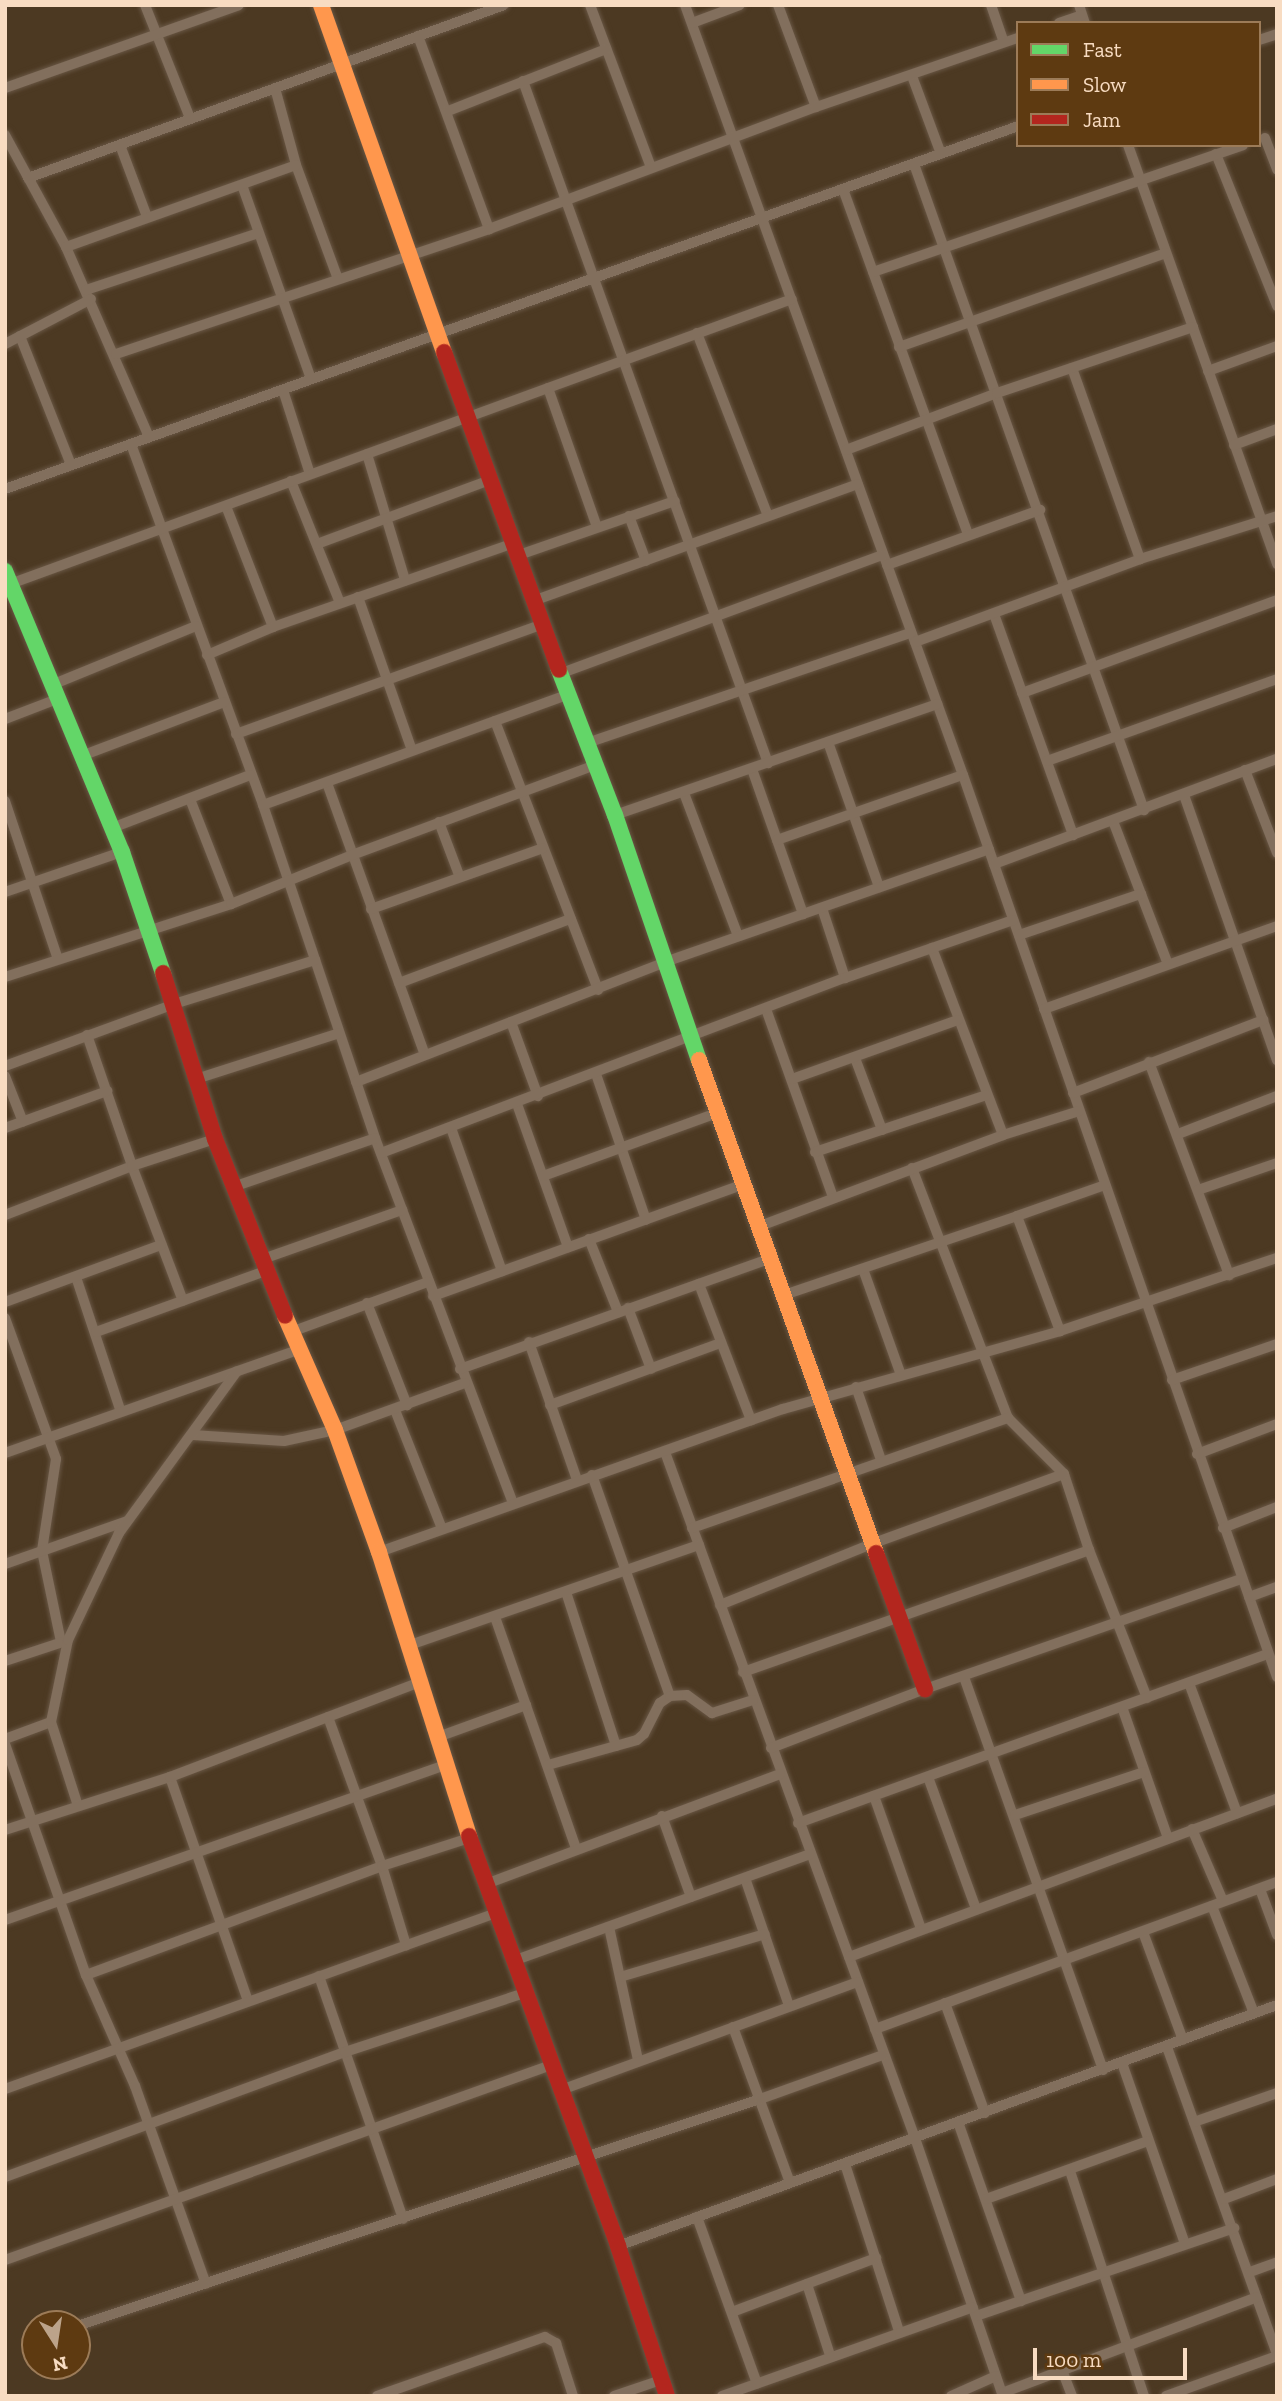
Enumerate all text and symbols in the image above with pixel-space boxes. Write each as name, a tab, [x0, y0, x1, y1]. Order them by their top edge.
legend	[1016, 21, 1261, 147]
text: Fast	[1083, 37, 1122, 62]
text: Slow	[1083, 72, 1126, 97]
text: Jam	[1083, 107, 1120, 132]
north arrow	[21, 2310, 91, 2380]
scale bar	[1037, 2334, 1191, 2378]
text: 100 m	[1046, 2347, 1101, 2372]
text: N	[51, 2351, 70, 2377]

